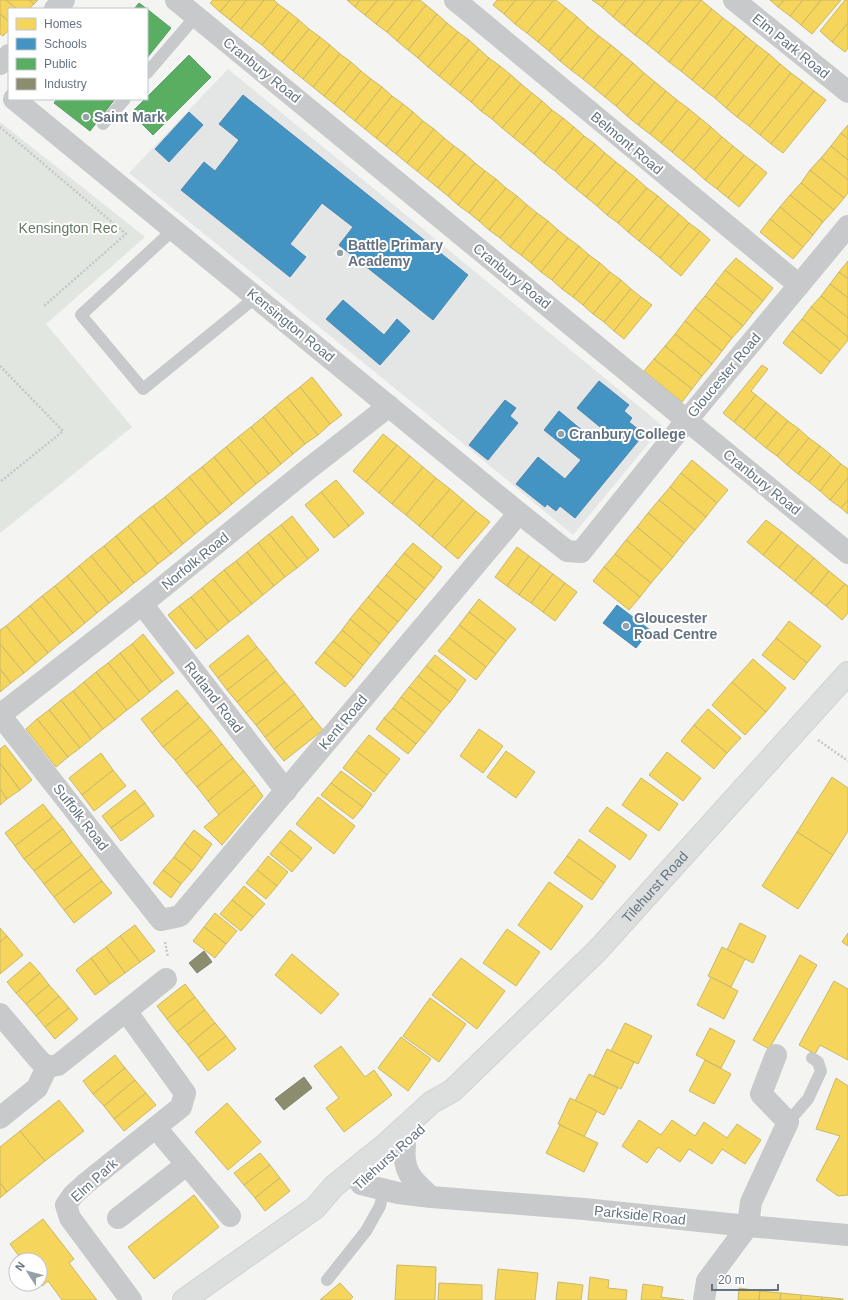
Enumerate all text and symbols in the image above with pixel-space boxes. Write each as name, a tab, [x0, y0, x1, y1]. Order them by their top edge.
legend	[8, 8, 148, 100]
street label: Elm Park Road	[749, 10, 833, 82]
text: Homes	[44, 17, 82, 31]
street label: Cranbury Road	[220, 34, 304, 106]
text: Schools	[44, 37, 87, 51]
text: Public	[44, 57, 77, 71]
text: Industry	[44, 77, 87, 91]
street label: Belmont Road	[588, 108, 666, 178]
place label: Saint Mark	[94, 109, 165, 125]
marker: Saint Mark	[81, 112, 91, 122]
park label: Kensington Rec	[19, 220, 117, 236]
place label: Battle Primary Academy	[348, 237, 443, 269]
street label: Cranbury Road	[470, 240, 554, 312]
marker: Battle Primary Academy	[335, 248, 345, 258]
street label: Kensington Road	[244, 285, 338, 365]
street label: Gloucester Road	[684, 330, 764, 420]
place label: Cranbury College	[569, 426, 686, 442]
marker: Cranbury College	[556, 429, 566, 439]
street label: Cranbury Road	[720, 446, 804, 518]
street label: Norfolk Road	[158, 529, 232, 593]
place label: Gloucester Road Centre	[634, 610, 717, 642]
marker: Gloucester Road Centre	[621, 621, 631, 631]
street label: Rutland Road	[181, 658, 247, 736]
street label: Kent Road	[316, 692, 370, 752]
street label: Suffolk Road	[50, 781, 112, 853]
street label: Tilehurst Road	[619, 848, 691, 926]
street label: Tilehurst Road	[350, 1121, 428, 1193]
street label: Elm Park	[68, 1154, 121, 1205]
street label: Parkside Road	[594, 1202, 686, 1228]
north arrow	[8, 1252, 48, 1292]
text: N	[13, 1259, 27, 1273]
scale bar	[712, 1266, 778, 1292]
text: 20 m	[718, 1273, 745, 1287]

